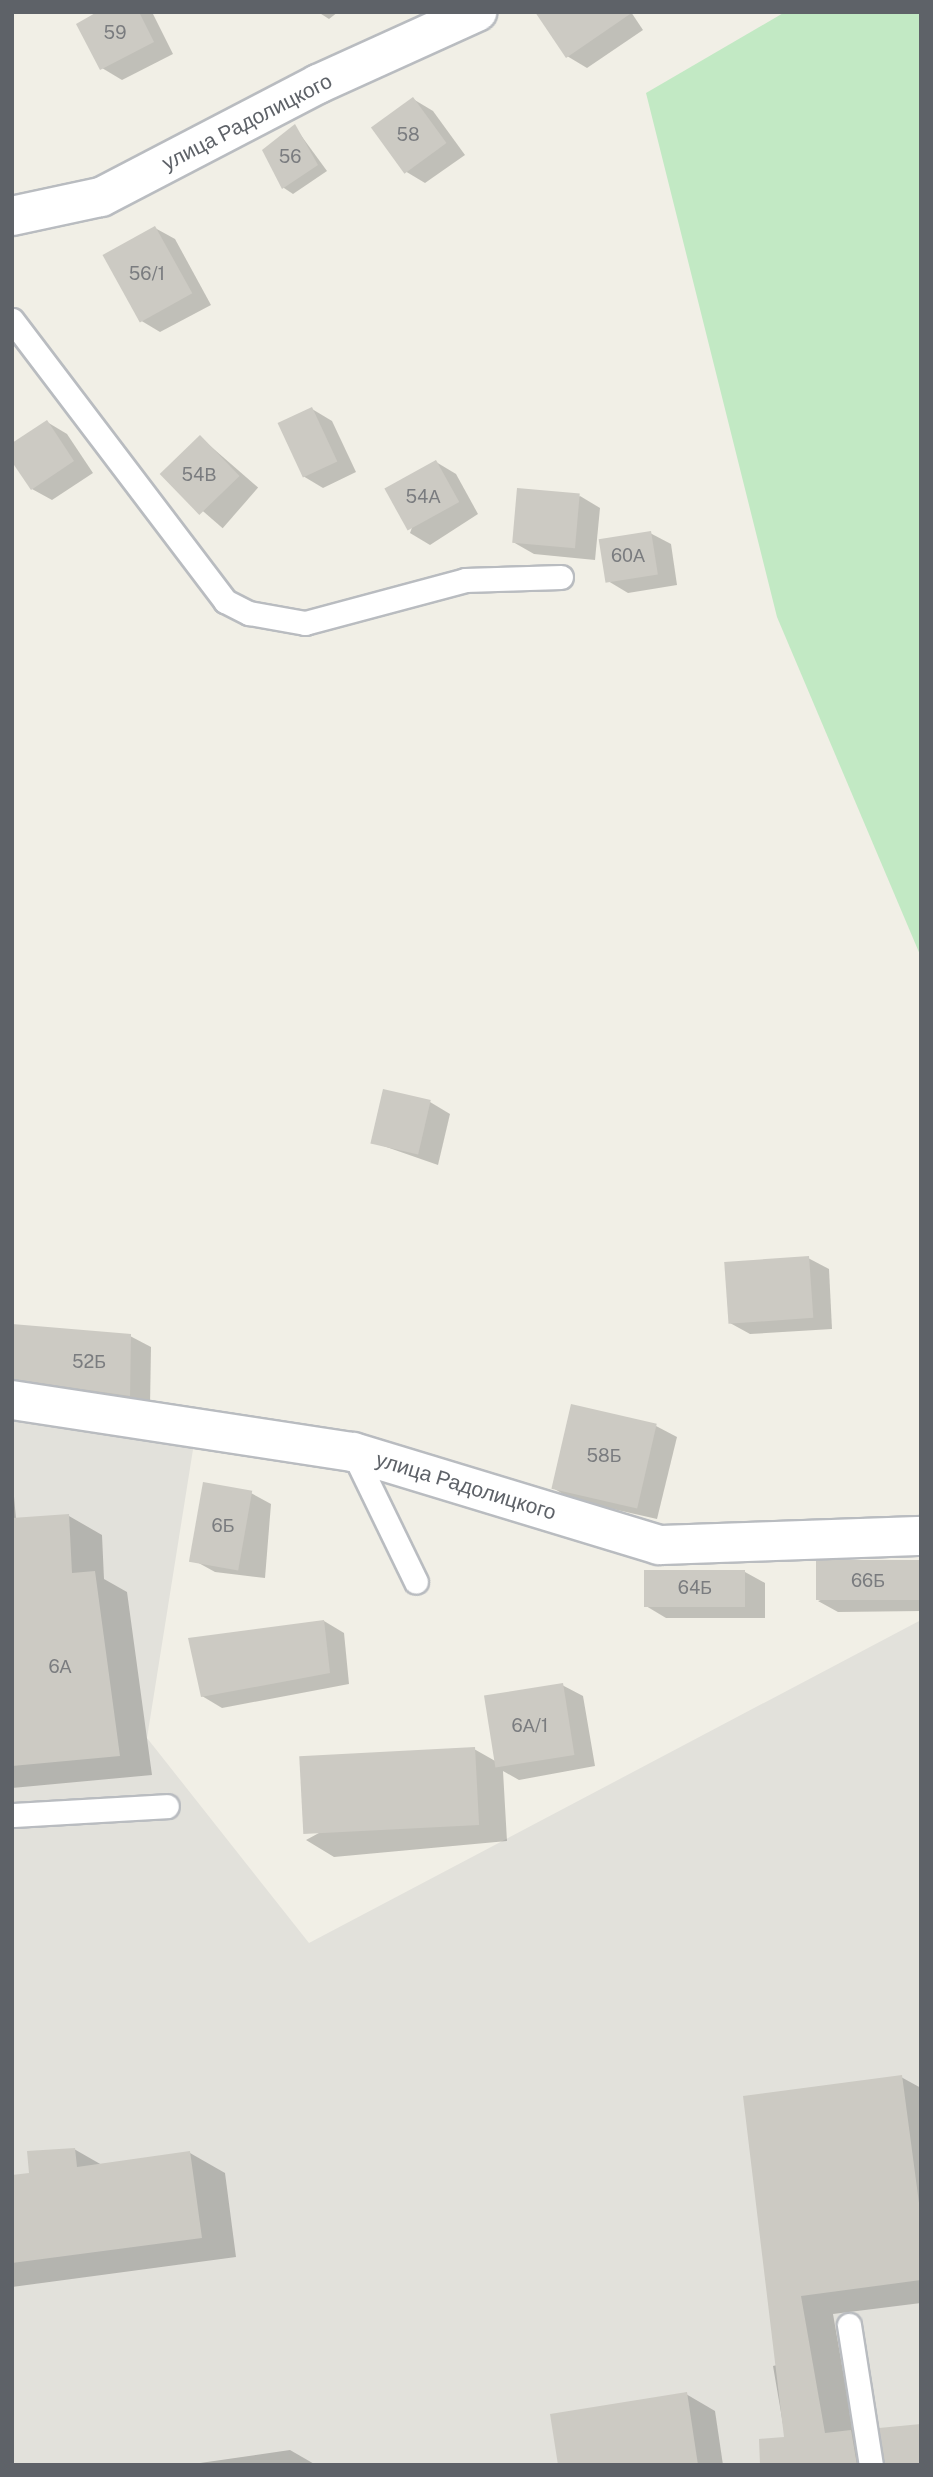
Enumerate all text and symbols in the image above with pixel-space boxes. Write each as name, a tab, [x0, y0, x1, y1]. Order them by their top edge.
house number: 59	[104, 22, 126, 44]
street label: улица Радолицкого	[158, 68, 336, 176]
house number: 58	[396, 124, 420, 146]
house number: 56	[279, 146, 301, 168]
house number: 56/1	[129, 263, 165, 285]
house number: 54В	[182, 464, 216, 486]
house number: 54А	[406, 486, 440, 508]
house number: 60А	[611, 545, 645, 567]
house number: 52Б	[72, 1351, 106, 1373]
house number: 58Б	[587, 1445, 621, 1467]
street label: улица Радолицкого	[373, 1447, 559, 1525]
house number: 6Б	[211, 1515, 235, 1537]
house number: 66Б	[851, 1570, 885, 1592]
house number: 64Б	[678, 1577, 712, 1599]
house number: 6А	[48, 1656, 72, 1678]
house number: 6А/1	[512, 1715, 548, 1737]

